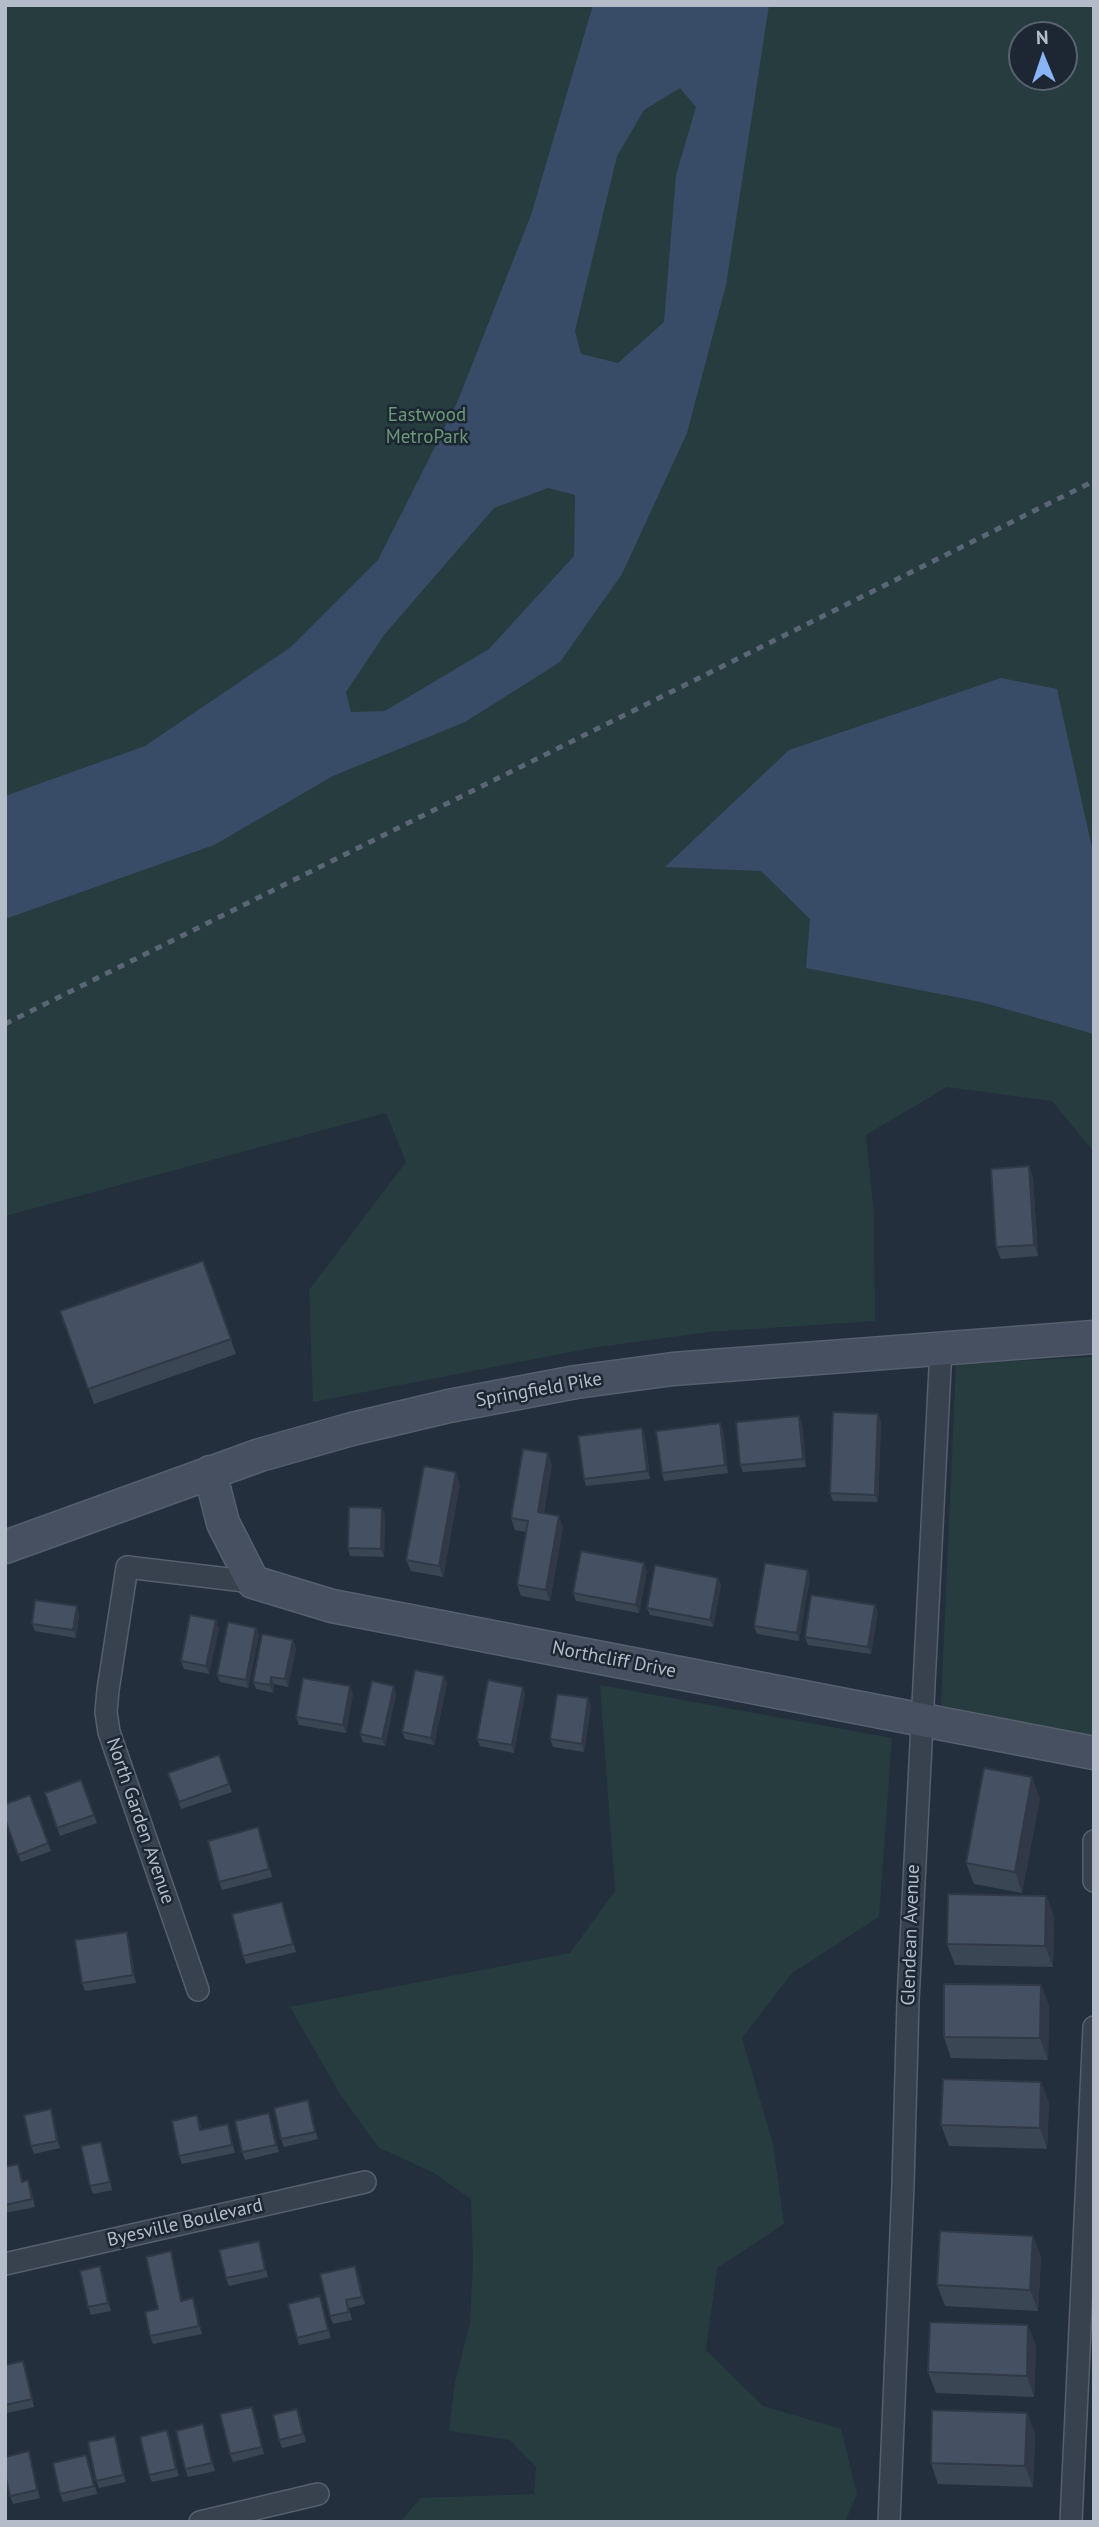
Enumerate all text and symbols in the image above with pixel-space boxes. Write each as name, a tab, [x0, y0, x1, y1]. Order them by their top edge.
north arrow	[1008, 21, 1078, 91]
text: N	[1036, 25, 1049, 49]
park label: Eastwood MetroPark	[386, 405, 468, 449]
street label: Springfield Pike	[474, 1368, 604, 1412]
street label: Northcliff Drive	[550, 1637, 678, 1683]
street label: North Garden Avenue	[101, 1735, 179, 1907]
street label: Glendean Avenue	[897, 1864, 925, 2006]
street label: Byesville Boulevard	[105, 2194, 265, 2252]

